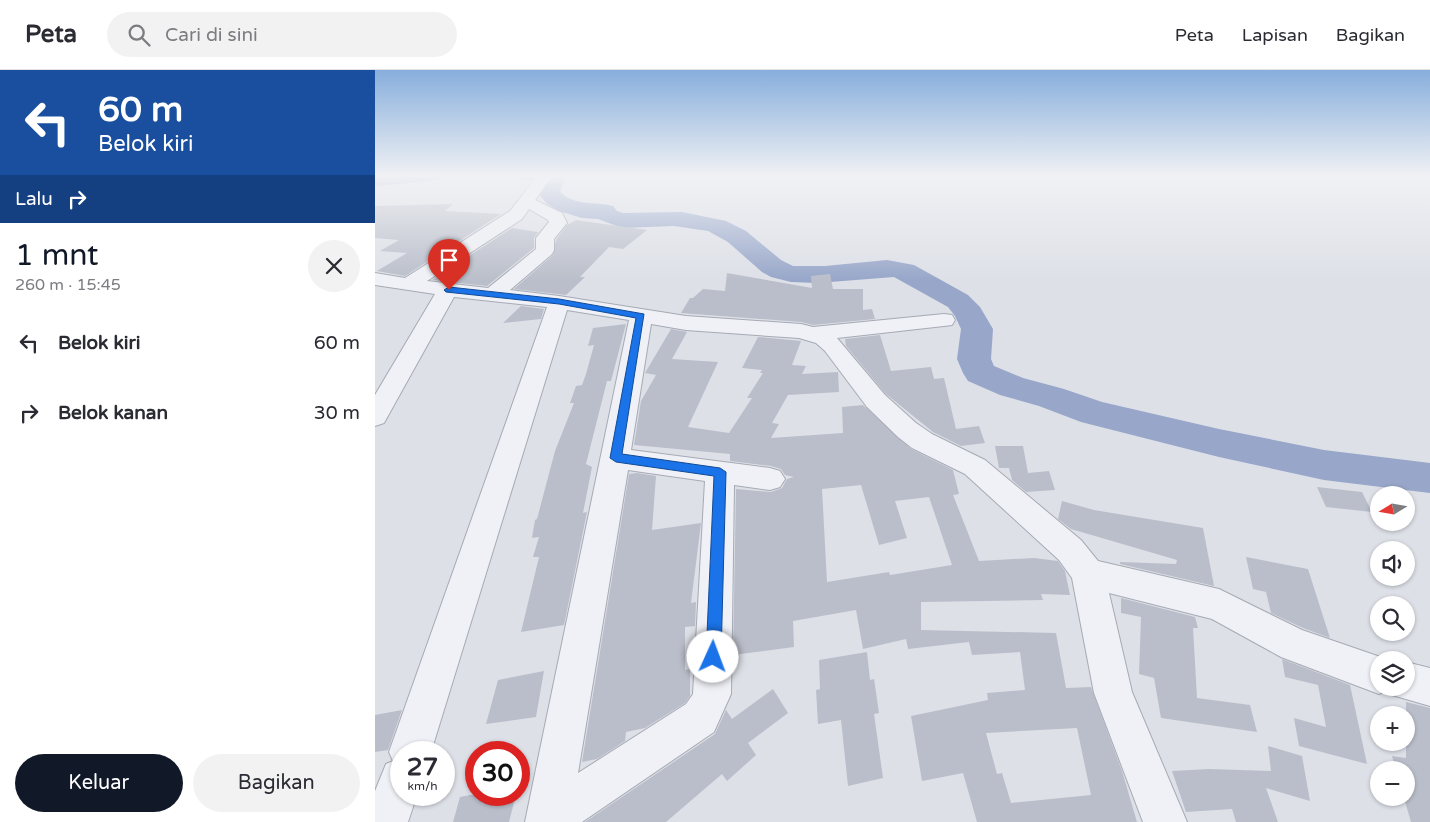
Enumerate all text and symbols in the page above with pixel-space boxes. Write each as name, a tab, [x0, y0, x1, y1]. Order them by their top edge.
search box	[107, 12, 457, 57]
text: Peta	[25, 20, 77, 49]
icon: search	[125, 21, 153, 49]
text: Cari di sini	[165, 24, 258, 46]
text: Peta	[1175, 24, 1214, 46]
text: Lapisan	[1242, 24, 1308, 46]
text: Bagikan	[1336, 24, 1405, 46]
text: 60 m	[98, 89, 183, 131]
icon: left	[15, 90, 80, 155]
text: Belok kiri	[98, 131, 194, 157]
icon: right	[63, 185, 91, 213]
text: Lalu	[15, 188, 53, 210]
text: 1 mnt	[15, 237, 99, 274]
pin	[428, 239, 470, 290]
button: close	[308, 240, 360, 292]
icon: arrive	[435, 246, 463, 274]
text: 260 m · 15:45	[15, 275, 121, 295]
icon: left	[15, 329, 43, 357]
text: Belok kiri	[58, 332, 141, 354]
text: 60 m	[314, 332, 360, 354]
icon: right	[15, 399, 43, 427]
text: Belok kanan	[58, 402, 168, 424]
text: 30 m	[314, 402, 360, 424]
north arrow	[1370, 486, 1415, 531]
map controls	[1370, 486, 1415, 806]
button: sound	[1370, 541, 1415, 586]
button: search	[1370, 596, 1415, 641]
position arrow	[686, 630, 738, 682]
button: layers	[1370, 651, 1415, 696]
button: +	[1370, 706, 1415, 751]
speed limit sign: 30	[465, 741, 530, 806]
text: 27	[407, 752, 438, 782]
button: Keluar	[15, 754, 183, 812]
button: Bagikan	[193, 754, 360, 812]
button: −	[1370, 761, 1415, 806]
text: km/h	[407, 779, 438, 793]

